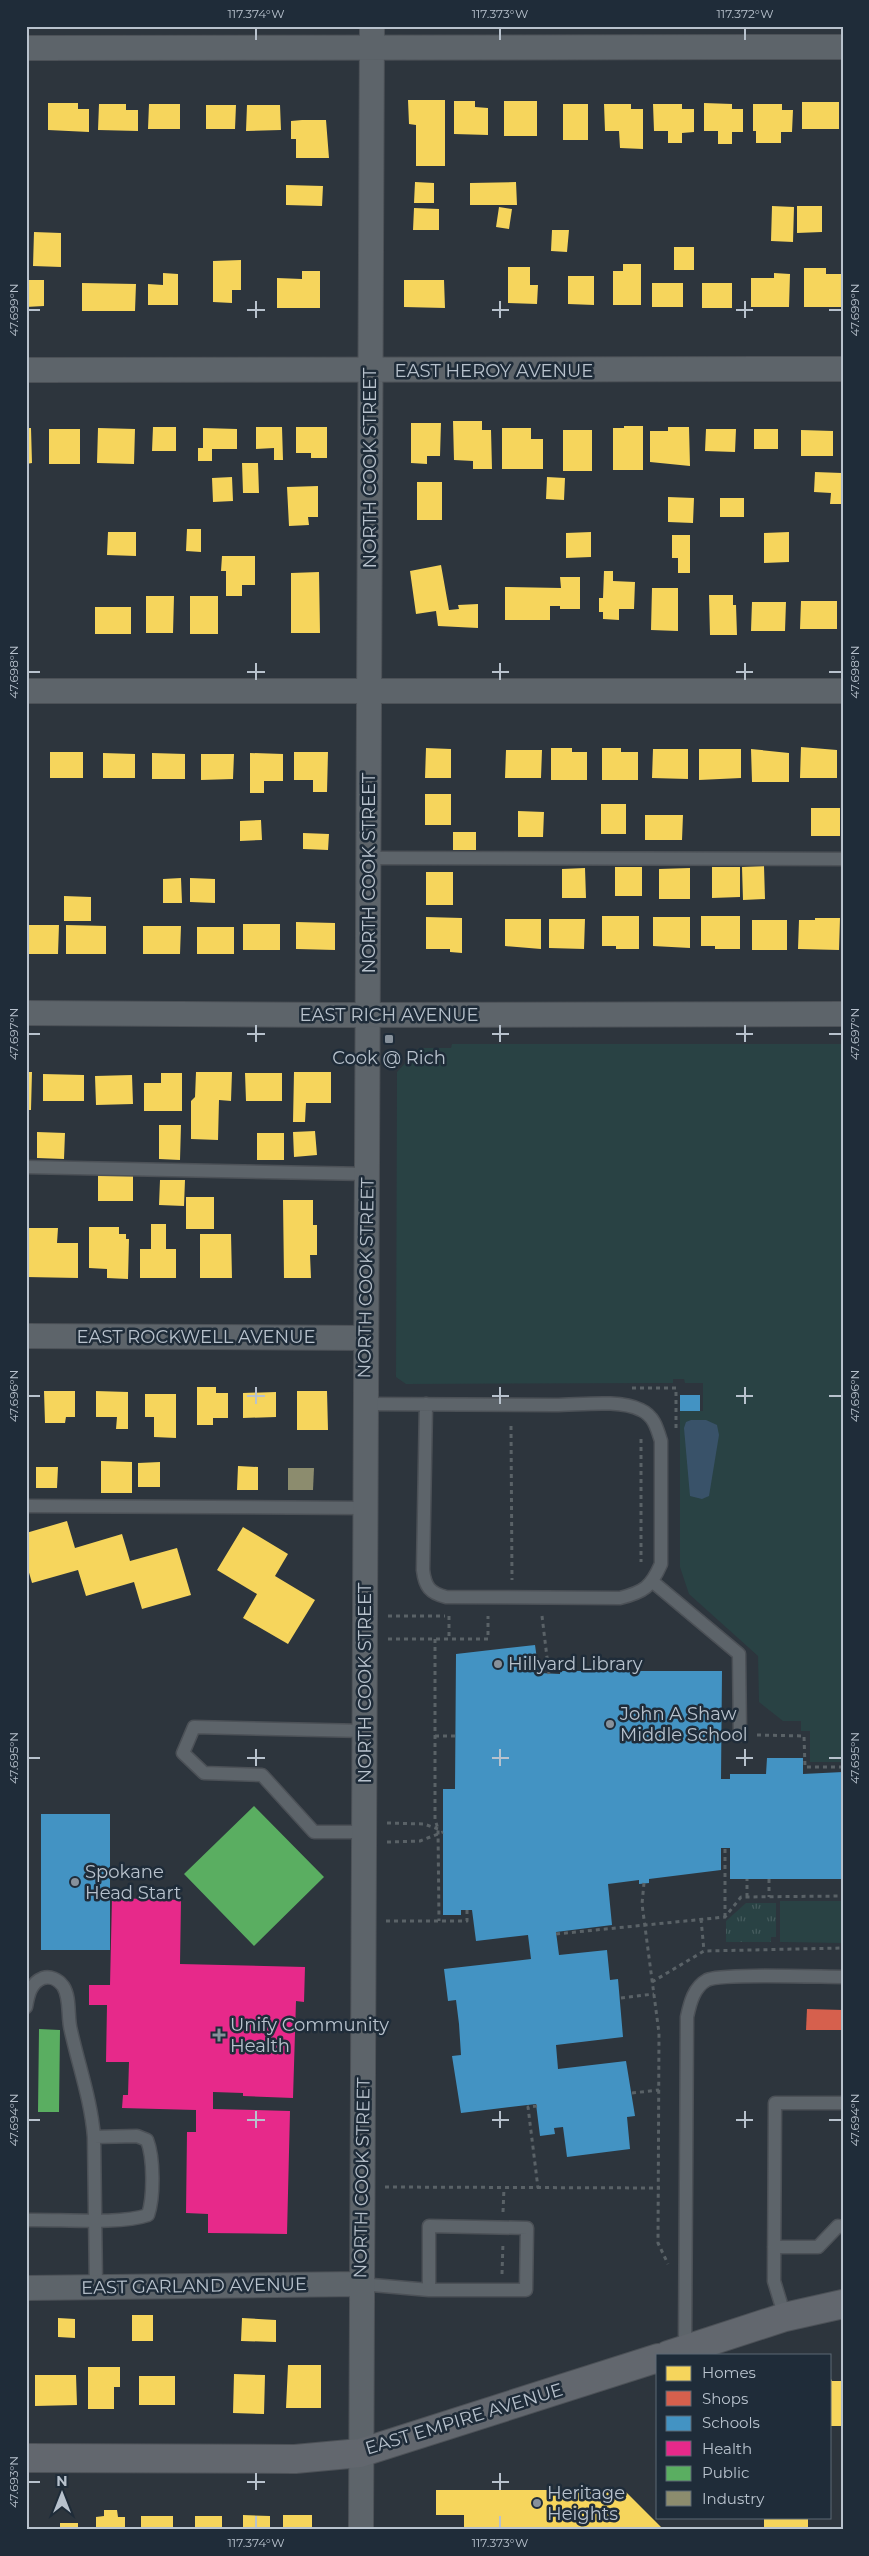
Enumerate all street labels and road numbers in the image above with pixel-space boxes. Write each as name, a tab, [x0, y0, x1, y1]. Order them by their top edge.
street label: EAST HEROY AVENUE	[395, 360, 593, 382]
street label: NORTH COOK STREET	[359, 367, 381, 568]
street label: NORTH COOK STREET	[358, 772, 380, 973]
street label: EAST RICH AVENUE	[300, 1004, 478, 1026]
street label: NORTH COOK STREET	[353, 1177, 379, 1379]
street label: EAST ROCKWELL AVENUE	[76, 1326, 316, 1348]
street label: NORTH COOK STREET	[354, 1582, 376, 1783]
street label: NORTH COOK STREET	[349, 2077, 375, 2279]
street label: EAST GARLAND AVENUE	[81, 2273, 307, 2299]
street label: EAST EMPIRE AVENUE	[362, 2378, 566, 2460]

